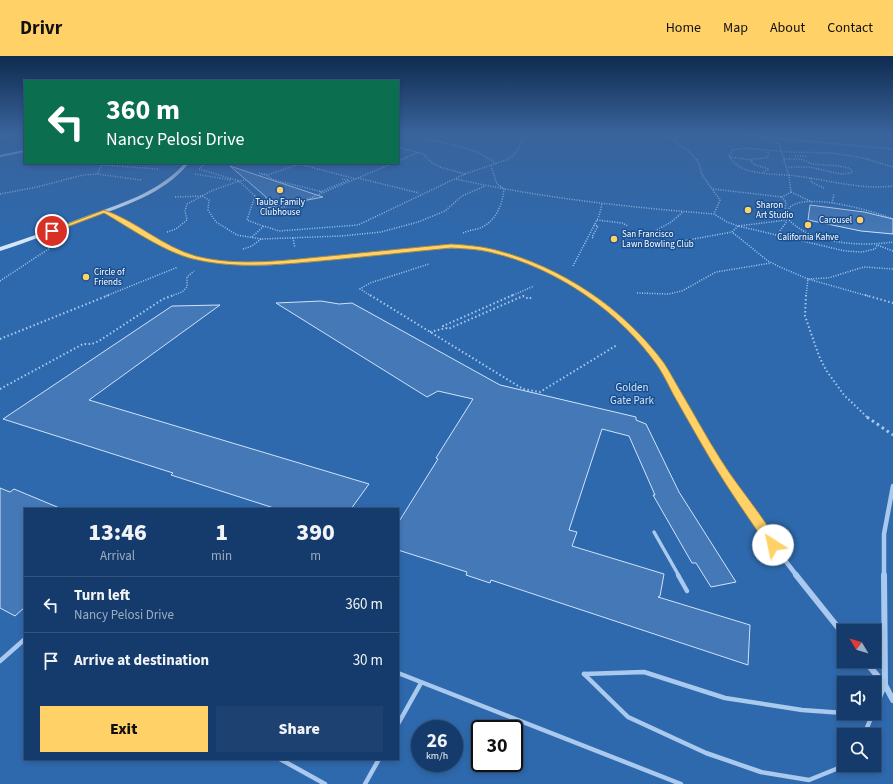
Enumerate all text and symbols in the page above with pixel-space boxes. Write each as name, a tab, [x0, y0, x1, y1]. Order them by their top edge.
text: Drivr	[20, 15, 62, 42]
text: Home	[666, 18, 701, 38]
text: Map	[723, 18, 748, 38]
text: About	[770, 18, 805, 38]
text: Contact	[827, 18, 873, 38]
text: 360 m	[106, 90, 180, 130]
icon: left	[40, 96, 92, 148]
text: Nancy Pelosi Drive	[106, 127, 244, 152]
marker: Taube Family Clubhouse	[275, 185, 285, 195]
place label: Taube Family Clubhouse	[255, 196, 306, 219]
place label: Sharon Art Studio	[756, 199, 794, 222]
marker: Sharon Art Studio	[743, 205, 753, 215]
pin	[35, 214, 69, 248]
place label: Carousel	[819, 214, 852, 227]
marker: Carousel	[855, 215, 865, 225]
icon: arrive	[41, 220, 63, 242]
marker: California Kahve	[803, 220, 813, 230]
place label: San Francisco Lawn Bowling Club	[622, 228, 694, 251]
place label: California Kahve	[777, 231, 839, 244]
marker: San Francisco Lawn Bowling Club	[609, 234, 619, 244]
place label: Circle of Friends	[94, 266, 125, 289]
marker: Circle of Friends	[81, 272, 91, 282]
park label: Golden Gate Park	[610, 380, 655, 408]
text: 13:46	[88, 515, 147, 550]
text: 1	[215, 515, 228, 550]
text: 390	[296, 515, 335, 550]
position arrow	[752, 524, 794, 566]
text: Arrival	[100, 547, 135, 565]
text: min	[211, 547, 232, 565]
text: m	[310, 547, 321, 565]
text: Turn left	[74, 585, 130, 606]
icon: left	[40, 594, 62, 616]
text: 360 m	[345, 594, 383, 615]
text: Nancy Pelosi Drive	[74, 606, 174, 624]
north arrow	[837, 624, 881, 668]
map controls	[837, 624, 881, 772]
icon: arrive	[40, 650, 62, 672]
text: Arrive at destination	[74, 650, 209, 671]
text: 30 m	[353, 650, 383, 671]
button: sound	[837, 676, 881, 720]
button: Exit	[40, 706, 208, 752]
button: Share	[216, 706, 383, 752]
speed limit sign: 30	[471, 720, 523, 772]
text: 26	[426, 727, 448, 755]
button: search	[837, 728, 881, 772]
text: km/h	[426, 749, 448, 763]

